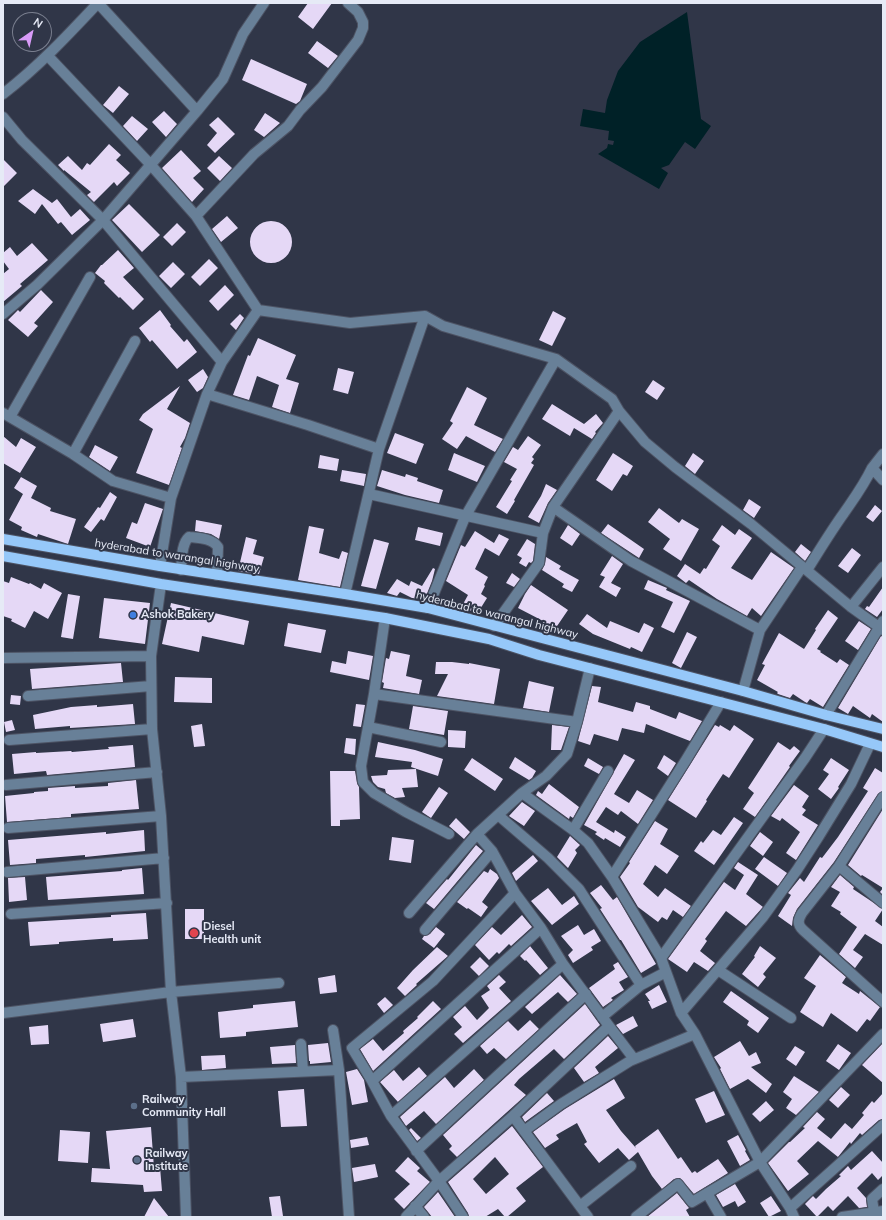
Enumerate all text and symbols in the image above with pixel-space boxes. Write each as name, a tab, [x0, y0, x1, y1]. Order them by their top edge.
north arrow	[12, 12, 52, 52]
text: N	[31, 15, 46, 31]
street label: hyderabad to warangal highway	[94, 536, 260, 576]
street label: hyderabad to warangal highway	[415, 588, 579, 642]
place label: Ashok Bakery	[141, 608, 214, 622]
marker: Ashok Bakery	[128, 610, 138, 620]
place label: Diesel Health unit	[203, 920, 261, 946]
marker: Diesel Health unit	[188, 927, 200, 939]
place label: Railway Community Hall	[142, 1093, 226, 1119]
marker: Railway Community Hall	[129, 1101, 139, 1111]
place label: Railway Institute	[145, 1147, 188, 1173]
marker: Railway Institute	[132, 1155, 142, 1165]

